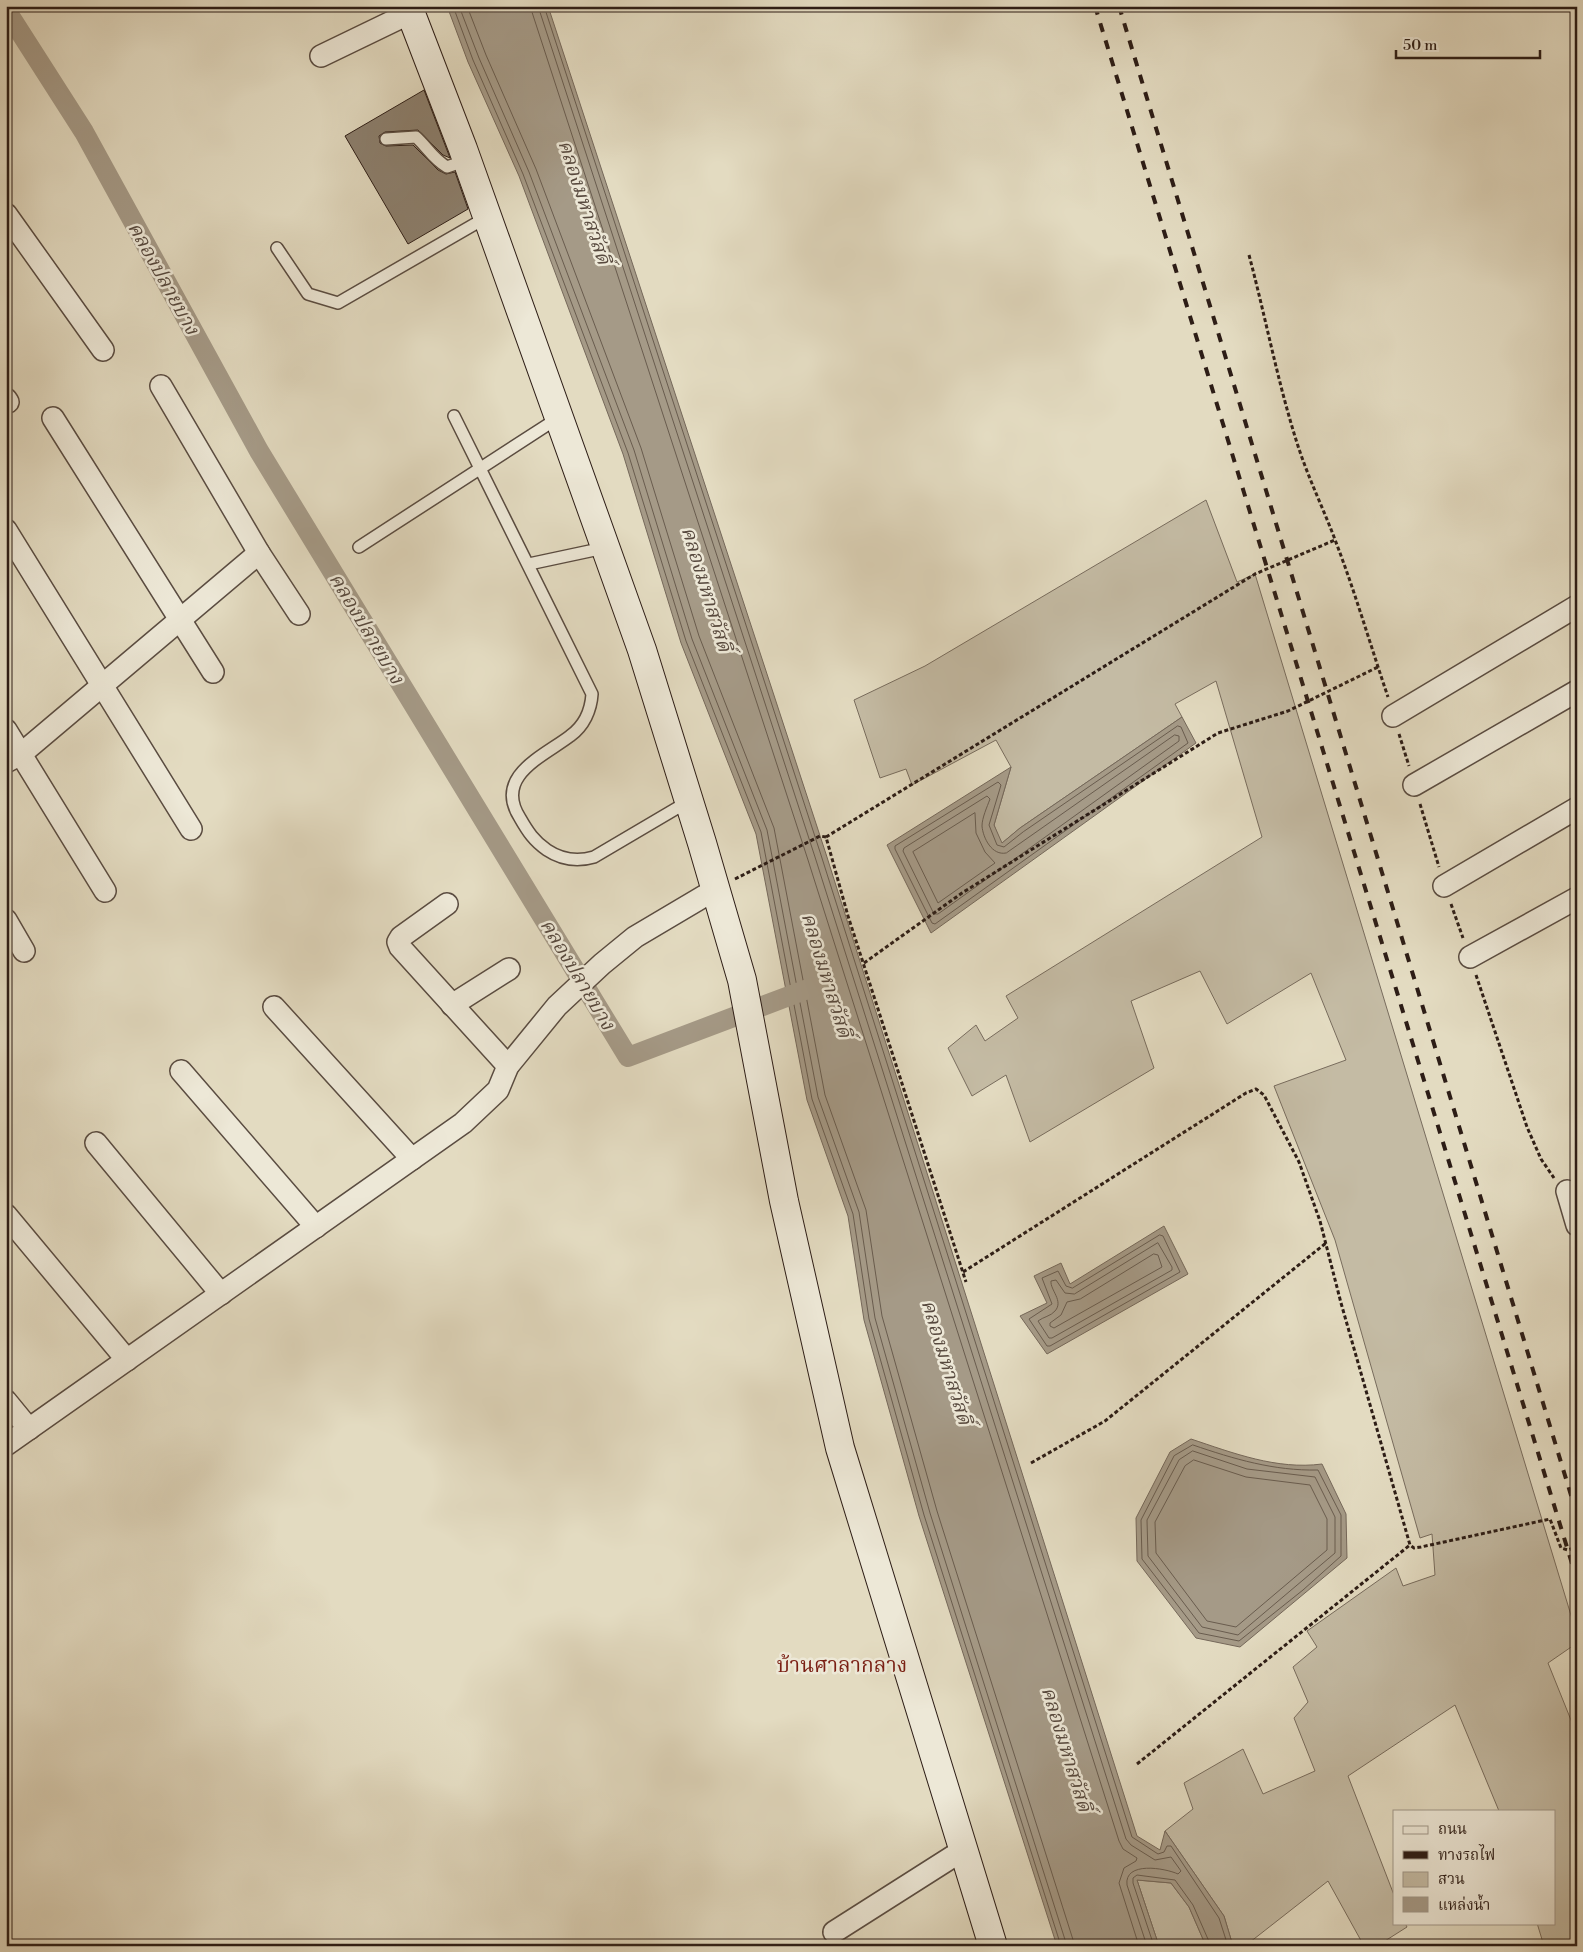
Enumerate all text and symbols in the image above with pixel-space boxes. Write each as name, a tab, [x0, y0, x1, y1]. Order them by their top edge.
scale bar	[1396, 28, 1539, 60]
text: 50 m	[1403, 36, 1437, 55]
water label: คลองมหาสวัสดิ์	[552, 136, 621, 274]
water label: คลองปลายบาง	[121, 218, 204, 340]
water label: คลองมหาสวัสดิ์	[675, 523, 742, 661]
water label: คลองปลายบาง	[323, 569, 409, 690]
water label: คลองมหาสวัสดิ์	[795, 909, 862, 1047]
water label: คลองปลายบาง	[534, 915, 620, 1036]
water label: คลองมหาสวัสดิ์	[915, 1296, 982, 1434]
district label: บ้านศาลากลาง	[777, 1653, 907, 1679]
water label: คลองมหาสวัสดิ์	[1035, 1683, 1102, 1821]
legend	[1393, 1810, 1556, 1924]
text: ถนน	[1438, 1820, 1467, 1839]
text: ทางรถไฟ	[1438, 1844, 1495, 1865]
text: สวน	[1438, 1870, 1465, 1889]
text: แหล่งน้ำ	[1438, 1894, 1490, 1915]

